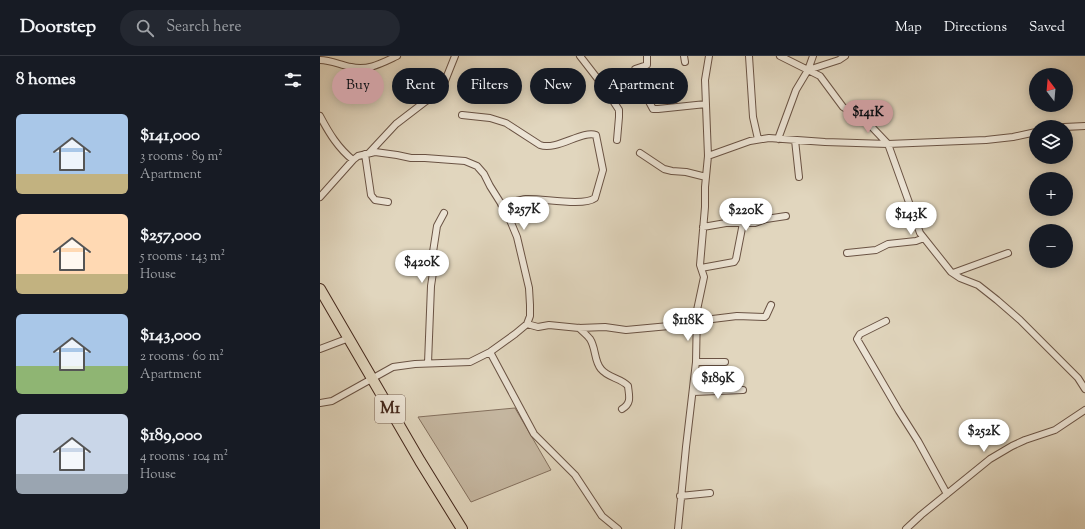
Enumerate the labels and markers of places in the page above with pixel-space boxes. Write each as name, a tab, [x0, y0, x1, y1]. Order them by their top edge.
pin: $141K	[840, 100, 896, 134]
pin: $257K	[496, 197, 552, 231]
pin: $220K	[718, 198, 774, 232]
pin: $143K	[883, 202, 939, 236]
pin: $420K	[394, 250, 450, 284]
pin: $118K	[660, 308, 716, 342]
pin: $189K	[690, 366, 746, 400]
pin: $252K	[956, 419, 1012, 453]

